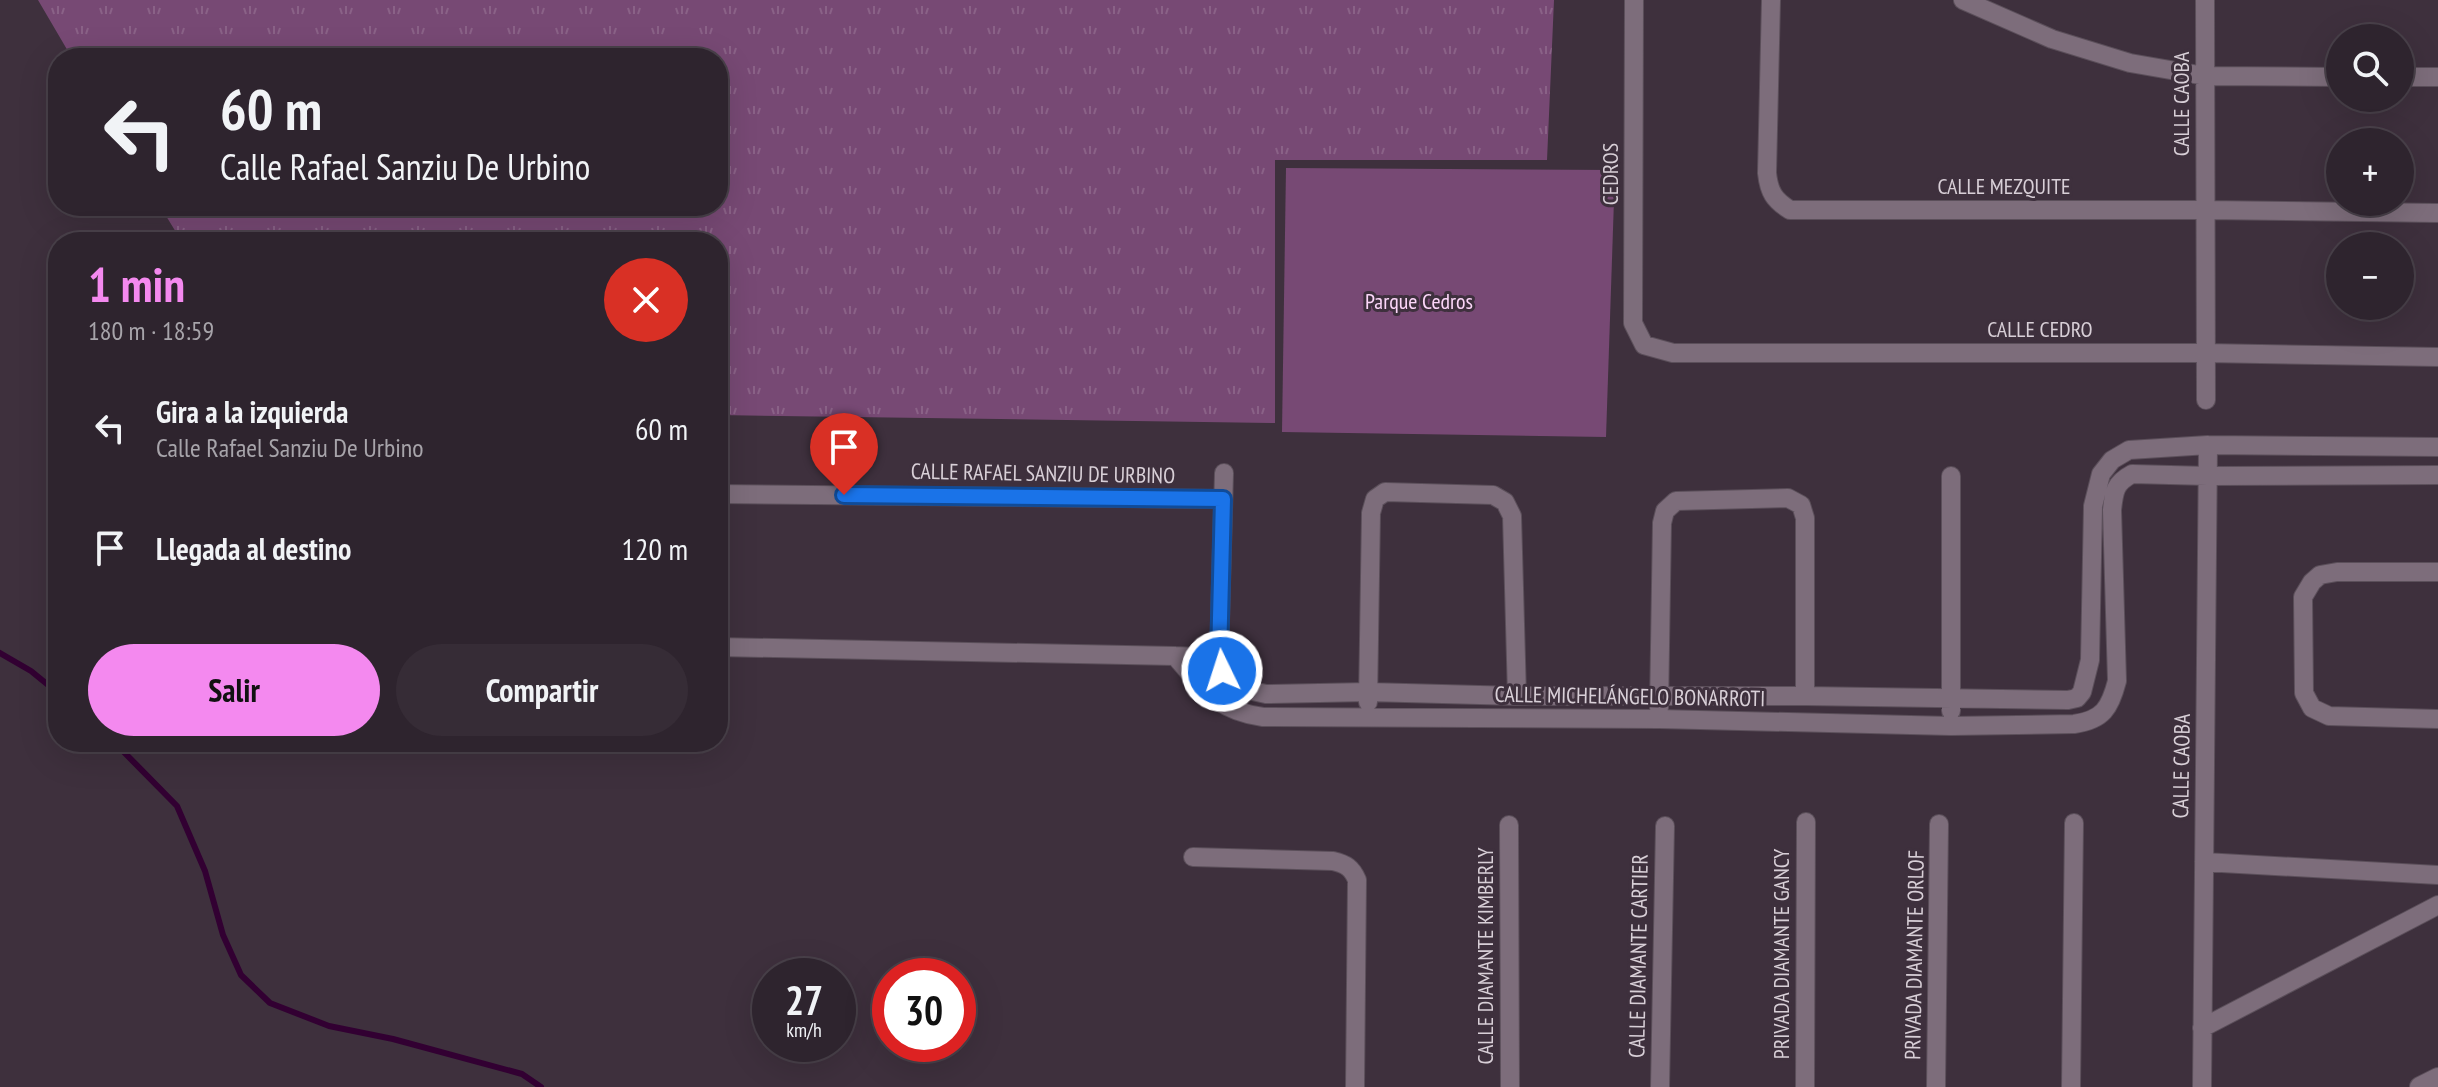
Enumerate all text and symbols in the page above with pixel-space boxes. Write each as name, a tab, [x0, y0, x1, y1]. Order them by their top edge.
map controls	[2326, 24, 2414, 320]
button: search	[2326, 24, 2414, 112]
street label: CALLE CAOBA	[2167, 51, 2195, 156]
text: 60 m	[220, 73, 322, 145]
icon: left	[88, 80, 192, 184]
button: +	[2326, 128, 2414, 216]
text: Calle Rafael Sanziu De Urbino	[220, 143, 590, 190]
street label: CEDROS	[1596, 143, 1624, 205]
street label: CALLE MEZQUITE	[1938, 172, 2070, 200]
button: −	[2326, 232, 2414, 320]
text: 1 min	[88, 253, 185, 315]
button: close	[604, 258, 688, 342]
park label: Parque Cedros	[1365, 287, 1473, 315]
text: 180 m · 18:59	[88, 314, 214, 347]
street label: CALLE CEDRO	[1987, 315, 2093, 343]
text: Gira a la izquierda	[156, 392, 348, 431]
icon: left	[88, 406, 132, 450]
text: 60 m	[635, 409, 688, 448]
pin	[810, 413, 878, 495]
icon: arrive	[822, 425, 866, 469]
text: Calle Rafael Sanziu De Urbino	[156, 431, 424, 464]
street label: CALLE RAFAEL SANZIU DE URBINO	[911, 457, 1175, 489]
icon: arrive	[88, 526, 132, 570]
text: Llegada al destino	[156, 529, 351, 568]
text: 120 m	[622, 529, 688, 568]
position arrow	[1180, 629, 1264, 713]
button: Salir	[88, 644, 380, 736]
button: Compartir	[396, 644, 688, 736]
street label: CALLE MICHELÁNGELO BONARROTI	[1495, 680, 1765, 712]
street label: CALLE CAOBA	[2166, 713, 2196, 819]
street label: CALLE DIAMANTE KIMBERLY	[1471, 847, 1499, 1065]
street label: PRIVADA DIAMANTE GANCY	[1767, 849, 1795, 1059]
street label: PRIVADA DIAMANTE ORLOF	[1898, 850, 1930, 1060]
street label: CALLE DIAMANTE CARTIER	[1622, 854, 1654, 1058]
speed limit sign: 30	[872, 958, 976, 1062]
text: 27	[785, 974, 823, 1026]
text: km/h	[786, 1017, 822, 1043]

